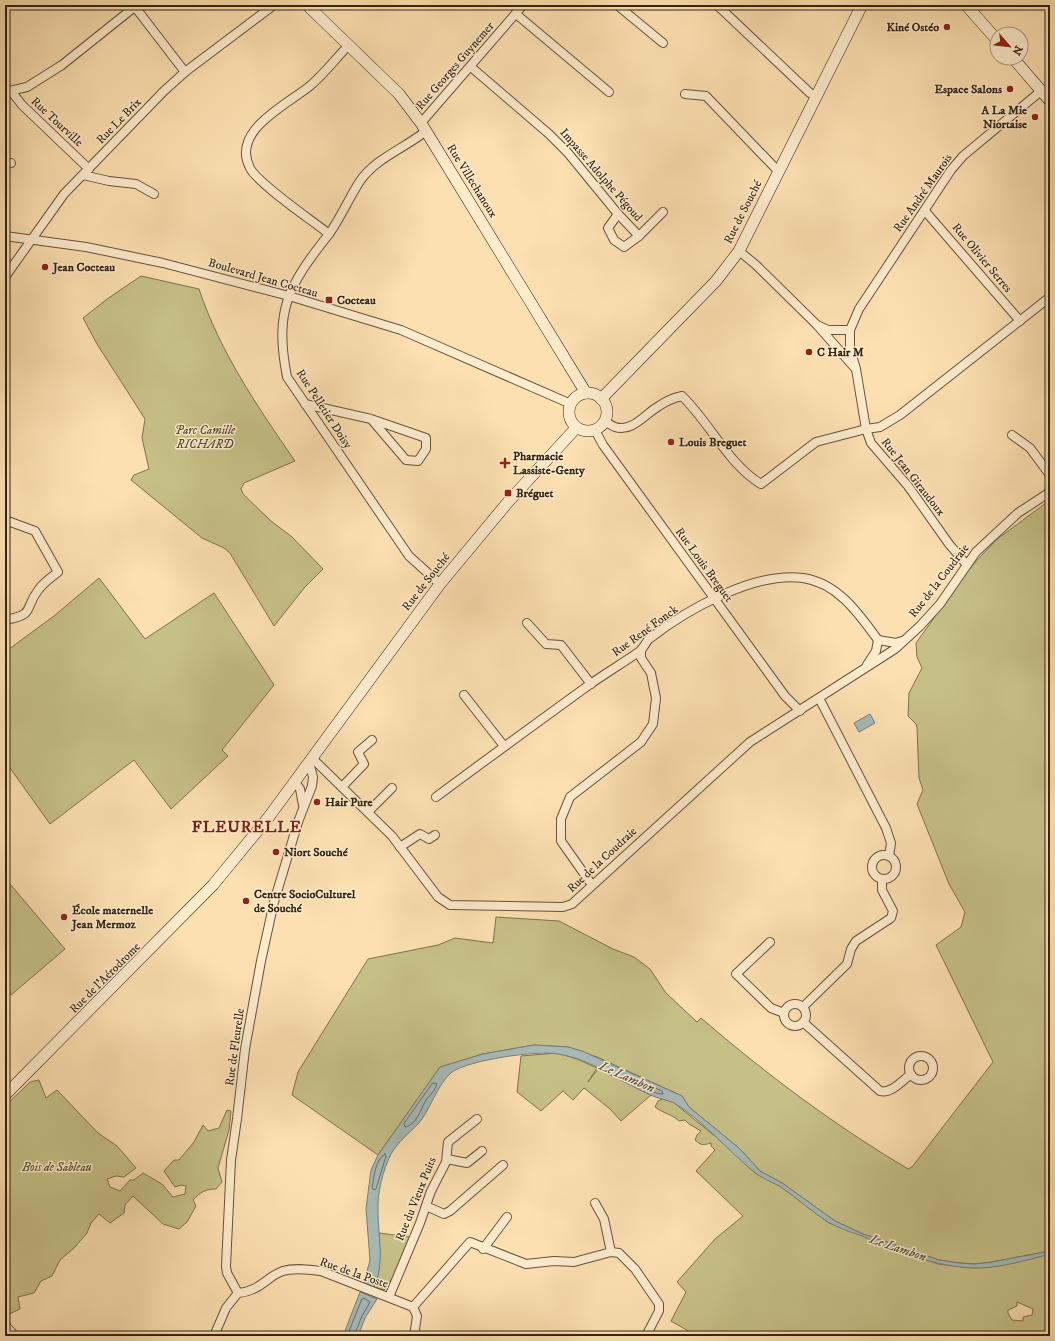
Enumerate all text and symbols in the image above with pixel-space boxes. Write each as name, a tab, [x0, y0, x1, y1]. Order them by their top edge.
street label: Rue Georges Guynemer	[413, 18, 498, 113]
place label: Kiné Ostéo	[887, 20, 939, 35]
marker: Kiné Ostéo	[942, 22, 952, 32]
north arrow	[989, 26, 1029, 66]
text: N	[1009, 43, 1025, 57]
place label: Espace Salons	[935, 82, 1002, 97]
marker: Espace Salons	[1005, 84, 1015, 94]
street label: Rue Tourville	[28, 94, 86, 150]
street label: Rue Le Brix	[93, 95, 145, 147]
place label: A La Mie Niortaise	[980, 103, 1027, 132]
marker: A La Mie Niortaise	[1030, 112, 1040, 122]
street label: Impasse Adolphe Pégoud	[556, 125, 646, 225]
street label: Rue Villechanoux	[443, 141, 501, 221]
street label: Rue André Maurois	[890, 151, 956, 235]
street label: Rue de Souché	[721, 178, 765, 246]
street label: Rue Olivier Serres	[949, 220, 1015, 296]
street label: Boulevard Jean Cocteau	[206, 255, 320, 301]
place label: Jean Cocteau	[51, 260, 115, 275]
marker: Jean Cocteau	[40, 262, 50, 272]
place label: Cocteau	[337, 293, 376, 308]
marker: Cocteau	[324, 295, 334, 305]
place label: C Hair M	[817, 345, 864, 360]
marker: C Hair M	[804, 347, 814, 357]
street label: Rue Pelletier Doisy	[293, 366, 355, 452]
park label: Parc Camille RICHARD	[175, 423, 236, 452]
place label: Louis Breguet	[679, 435, 747, 450]
street label: Rue Jean Giraudoux	[878, 435, 948, 519]
marker: Louis Breguet	[666, 437, 676, 447]
place label: Pharmacie Lassiste-Genty	[513, 449, 585, 478]
marker: Pharmacie Lassiste-Genty	[500, 458, 510, 468]
place label: Bréguet	[516, 486, 554, 501]
marker: Bréguet	[503, 488, 513, 498]
street label: Rue Louis Breguet	[672, 525, 736, 605]
street label: Rue de la Coudraie	[906, 541, 972, 621]
street label: Rue de Souché	[399, 550, 453, 614]
street label: Rue René Fonck	[609, 602, 681, 660]
place label: Hair Pure	[325, 795, 373, 810]
marker: Hair Pure	[312, 797, 322, 807]
district label: FLEURELLE	[192, 817, 302, 837]
street label: Rue de la Coudraie	[564, 824, 640, 896]
place label: Niort Souché	[284, 845, 349, 860]
marker: Niort Souché	[271, 847, 281, 857]
place label: Centre SocioCulturel de Souché	[254, 887, 356, 916]
marker: Centre SocioCulturel de Souché	[241, 896, 251, 906]
place label: École maternelle Jean Mermoz	[70, 903, 153, 932]
marker: École maternelle Jean Mermoz	[59, 912, 69, 922]
street label: Rue de l'Aérodrome	[66, 939, 144, 1017]
street label: Rue de Fleurelle	[222, 1007, 248, 1087]
water label: Le Lambon	[596, 1057, 657, 1096]
street label: Rue du Vieux Puits	[392, 1155, 440, 1243]
park label: Bois de Sableau	[21, 1160, 92, 1175]
water label: Le Lambon	[867, 1231, 929, 1265]
street label: Rue de la Poste	[318, 1254, 390, 1292]

